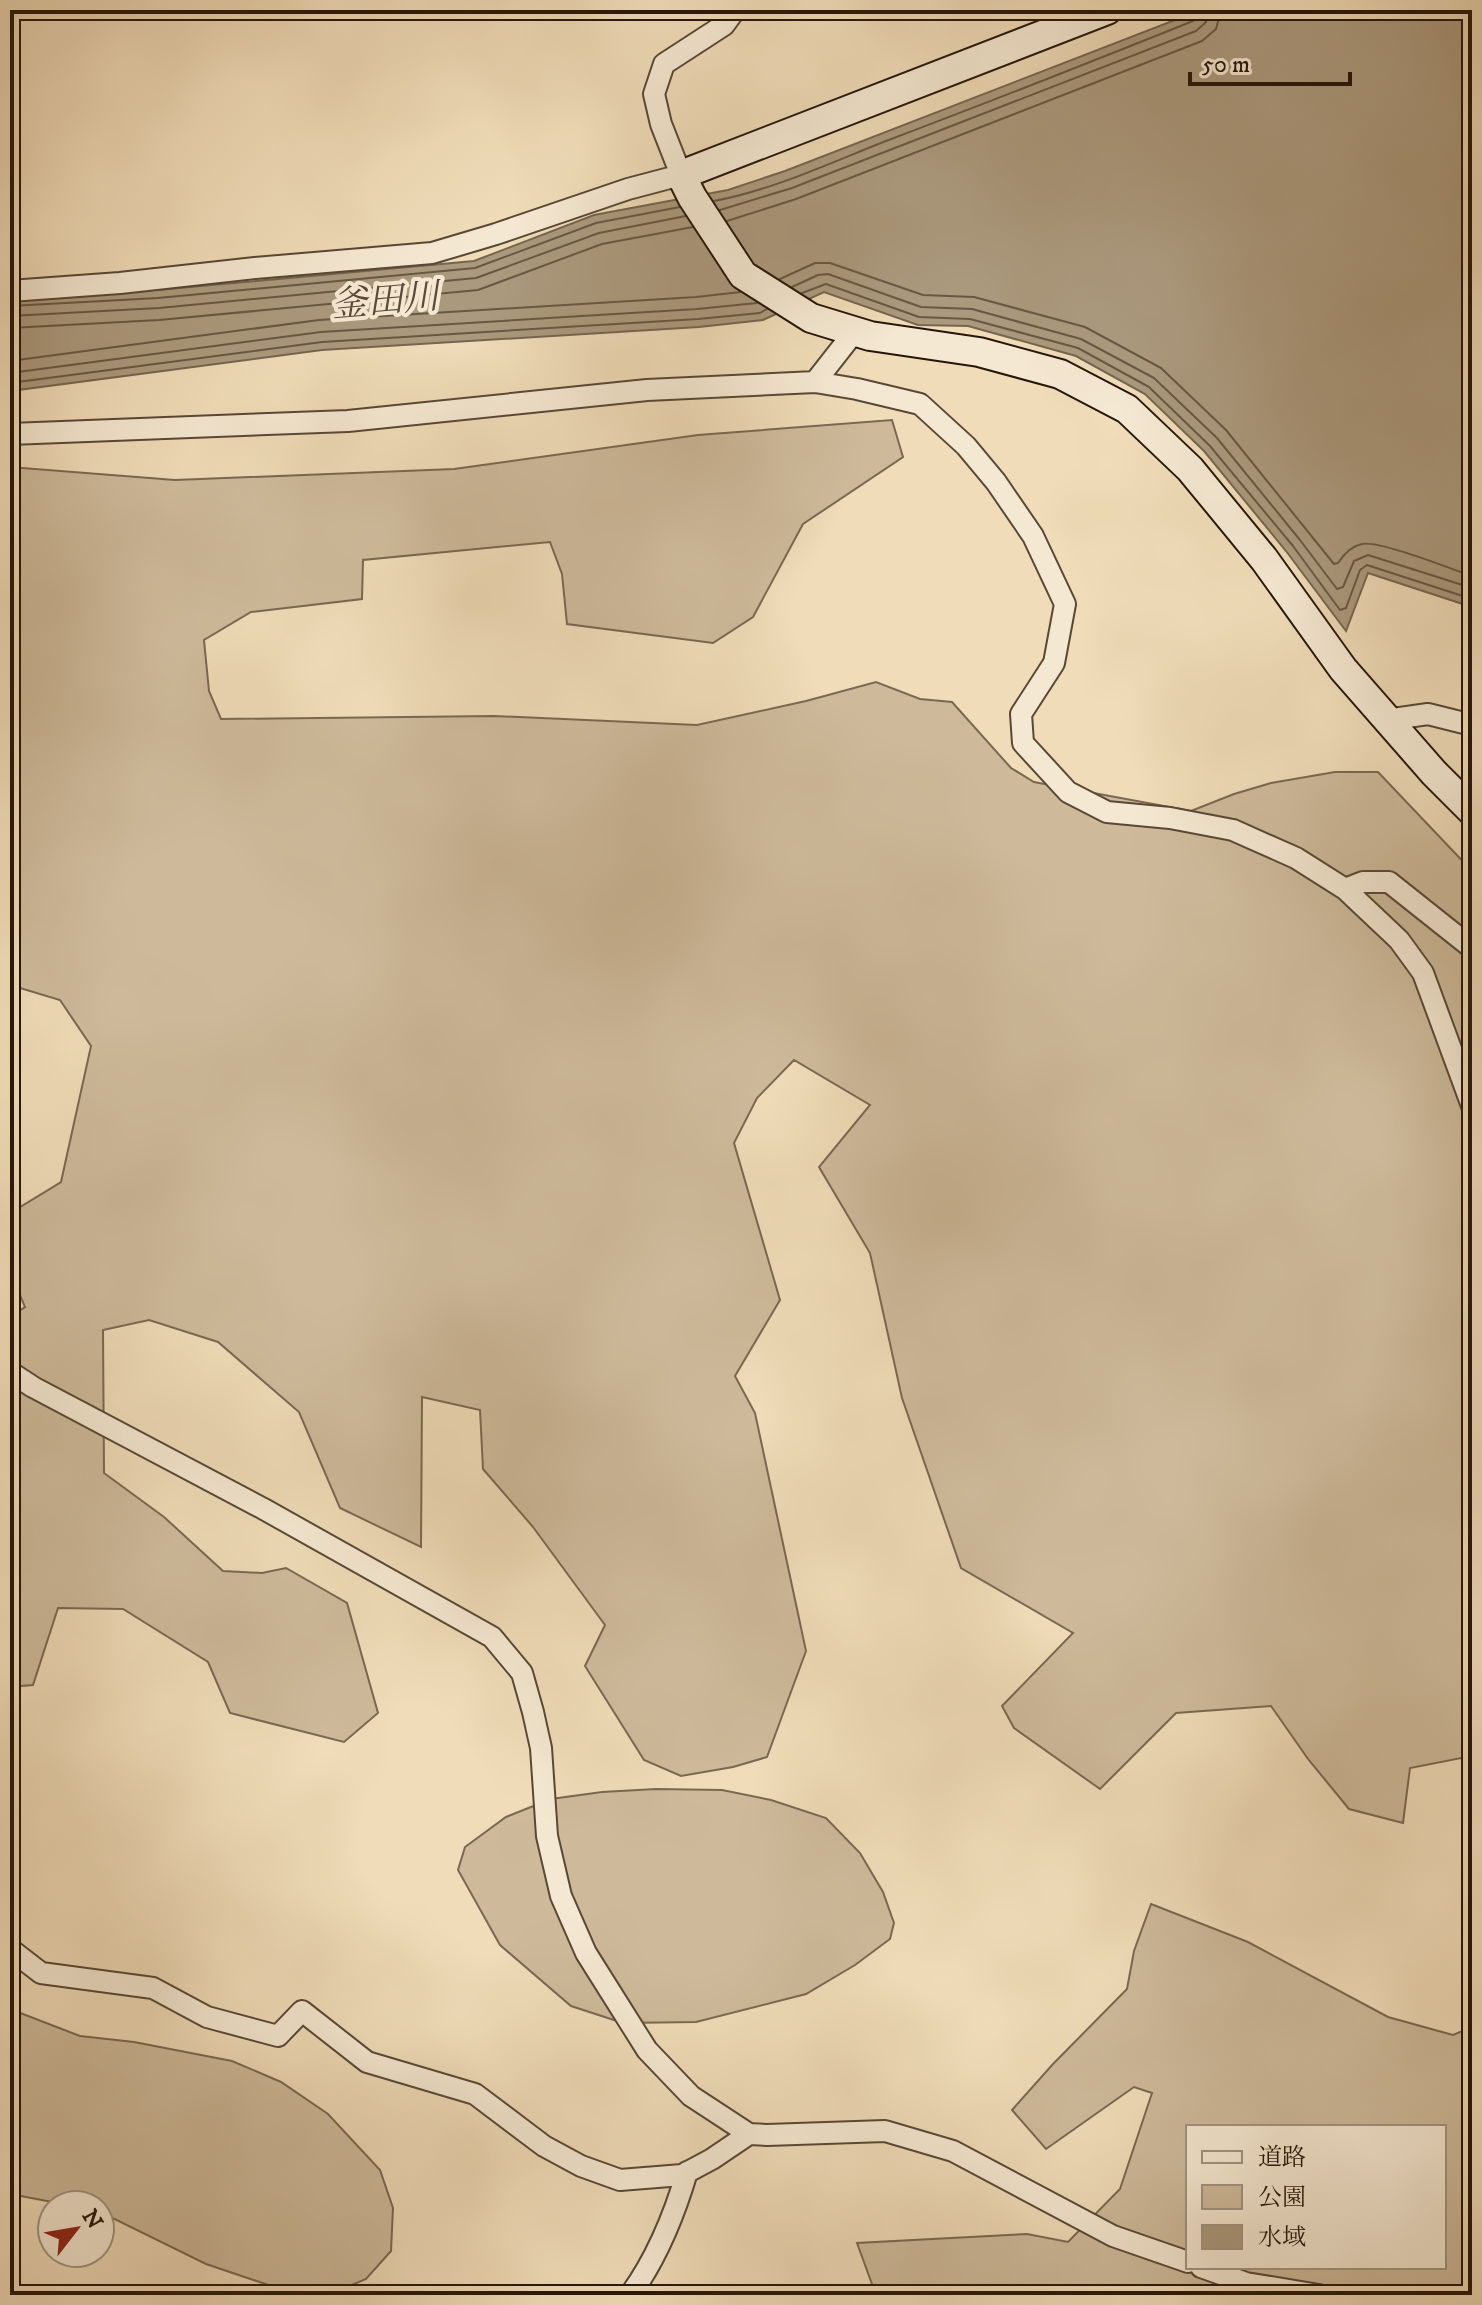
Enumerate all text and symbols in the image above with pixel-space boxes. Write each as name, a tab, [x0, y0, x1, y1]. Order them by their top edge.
scale bar	[1190, 36, 1350, 86]
text: 50 m	[1202, 50, 1250, 80]
water label: 釜田川	[329, 274, 445, 329]
legend	[1186, 2125, 1446, 2269]
text: 道路	[1258, 2143, 1306, 2173]
text: 公園	[1258, 2183, 1306, 2213]
north arrow	[36, 2189, 116, 2269]
text: N	[76, 2205, 108, 2234]
text: 水域	[1258, 2223, 1306, 2253]

